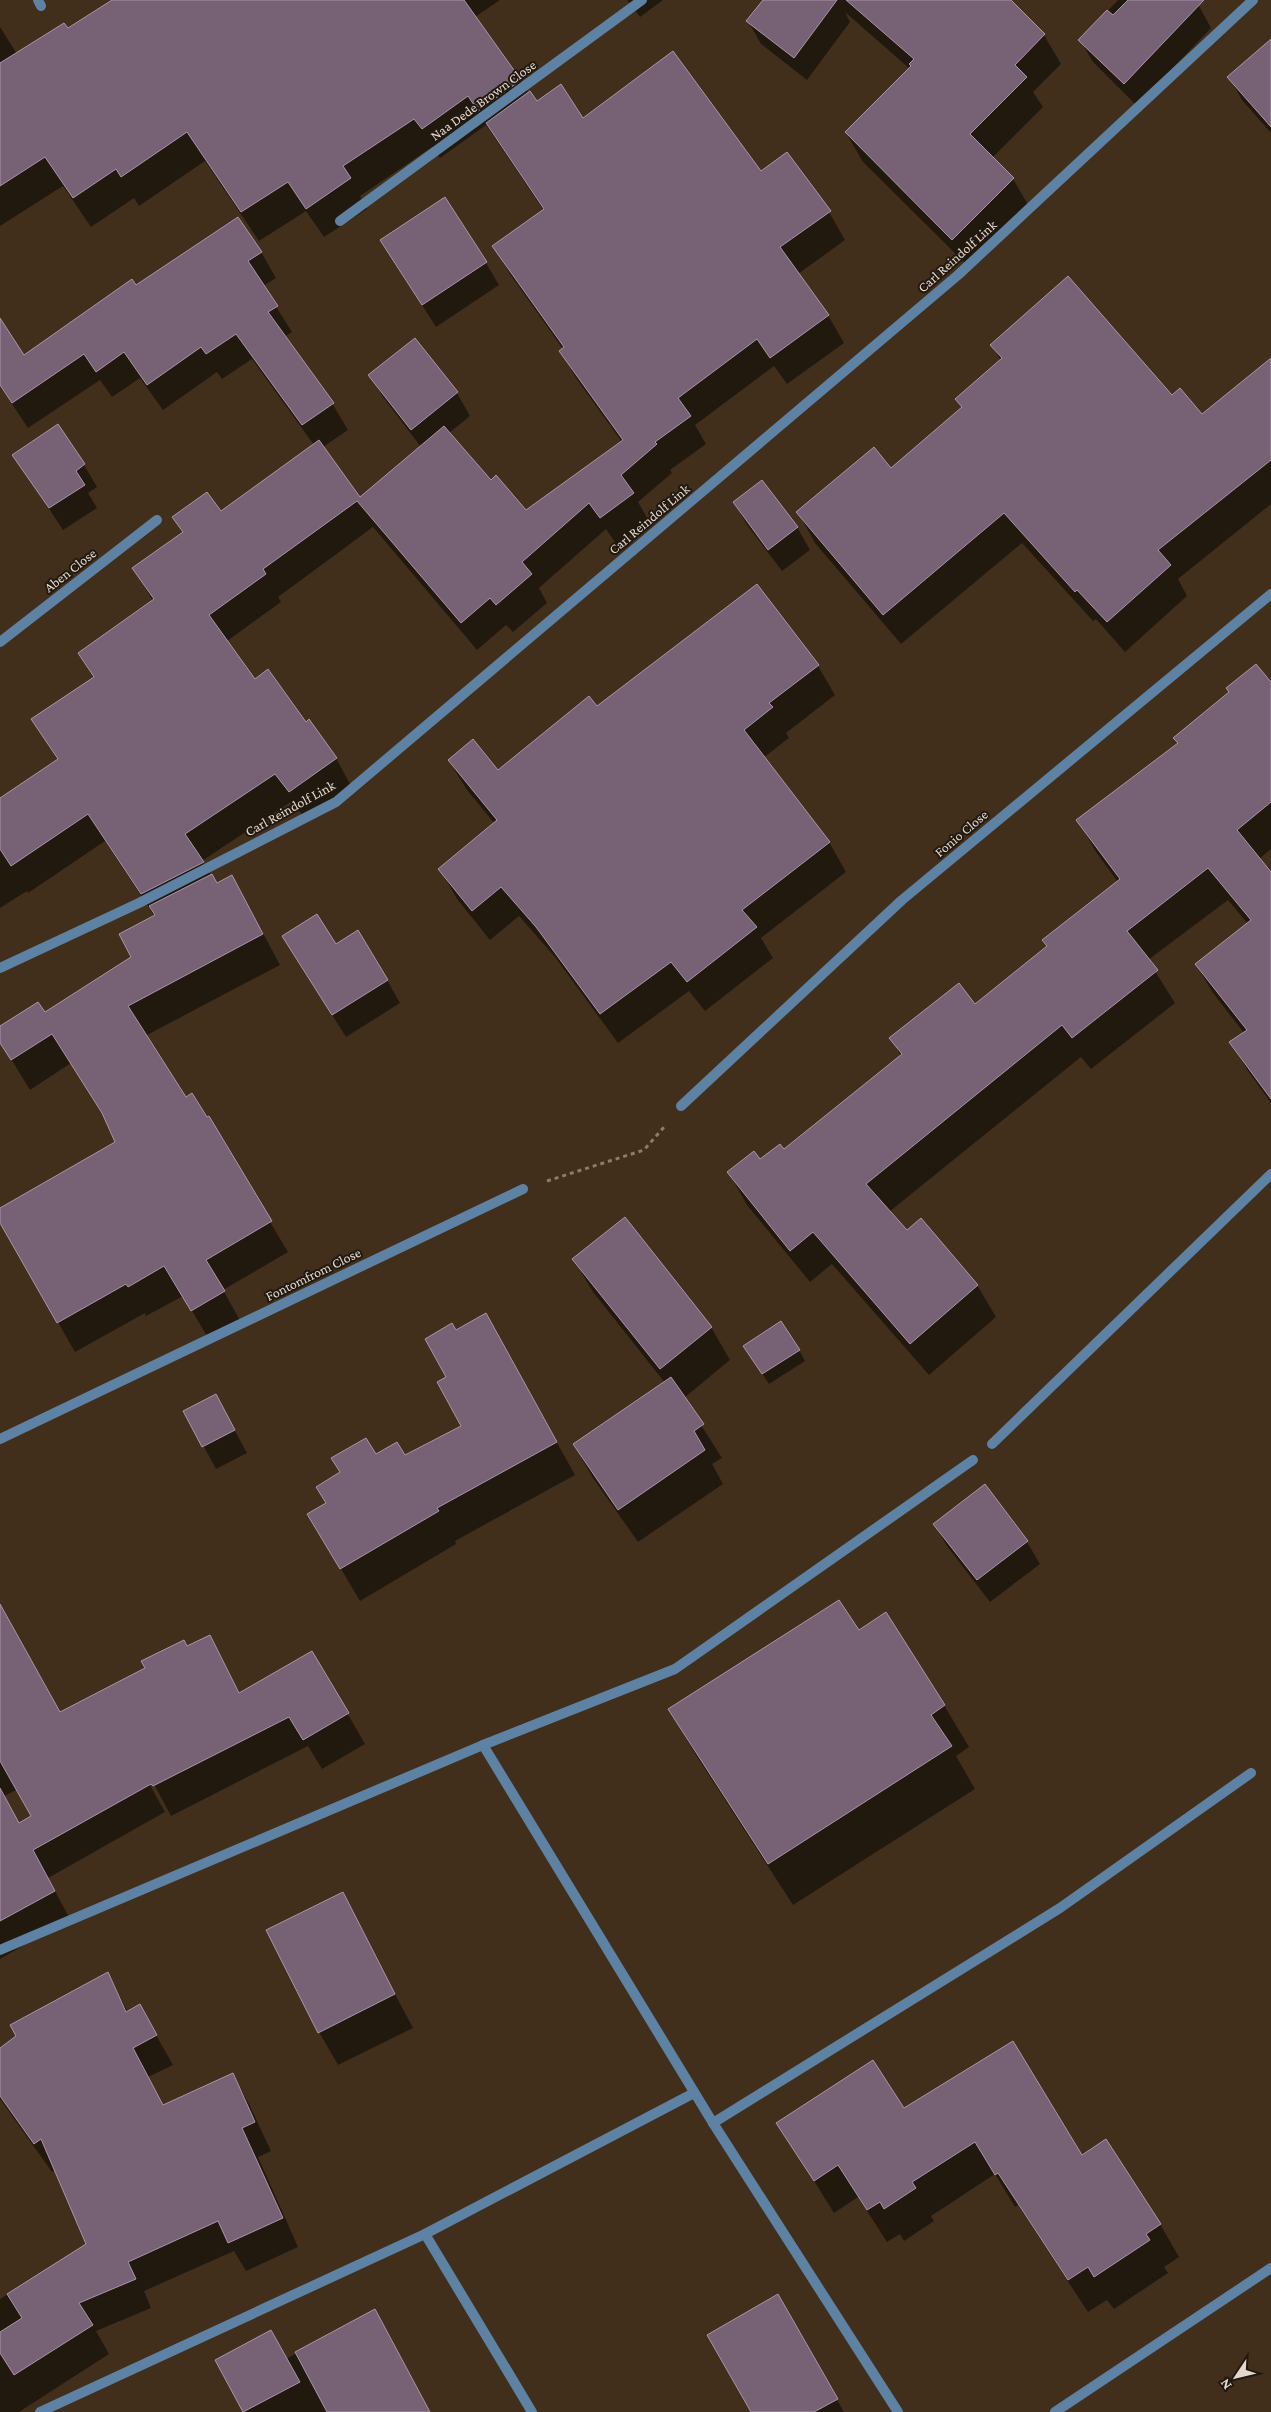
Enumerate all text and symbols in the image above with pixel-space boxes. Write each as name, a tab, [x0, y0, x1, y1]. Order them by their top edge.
street label: Naa Dede Brown Close	[427, 56, 539, 144]
street label: Carl Reindolf Link	[914, 216, 1000, 296]
street label: Carl Reindolf Link	[605, 480, 693, 557]
street label: Aben Close	[41, 545, 99, 595]
street label: Carl Reindolf Link	[242, 777, 338, 839]
street label: Fonio Close	[931, 806, 991, 860]
street label: Fontomfrom Close	[263, 1244, 363, 1304]
north arrow	[1211, 2352, 1261, 2402]
text: N	[1216, 2376, 1235, 2393]

